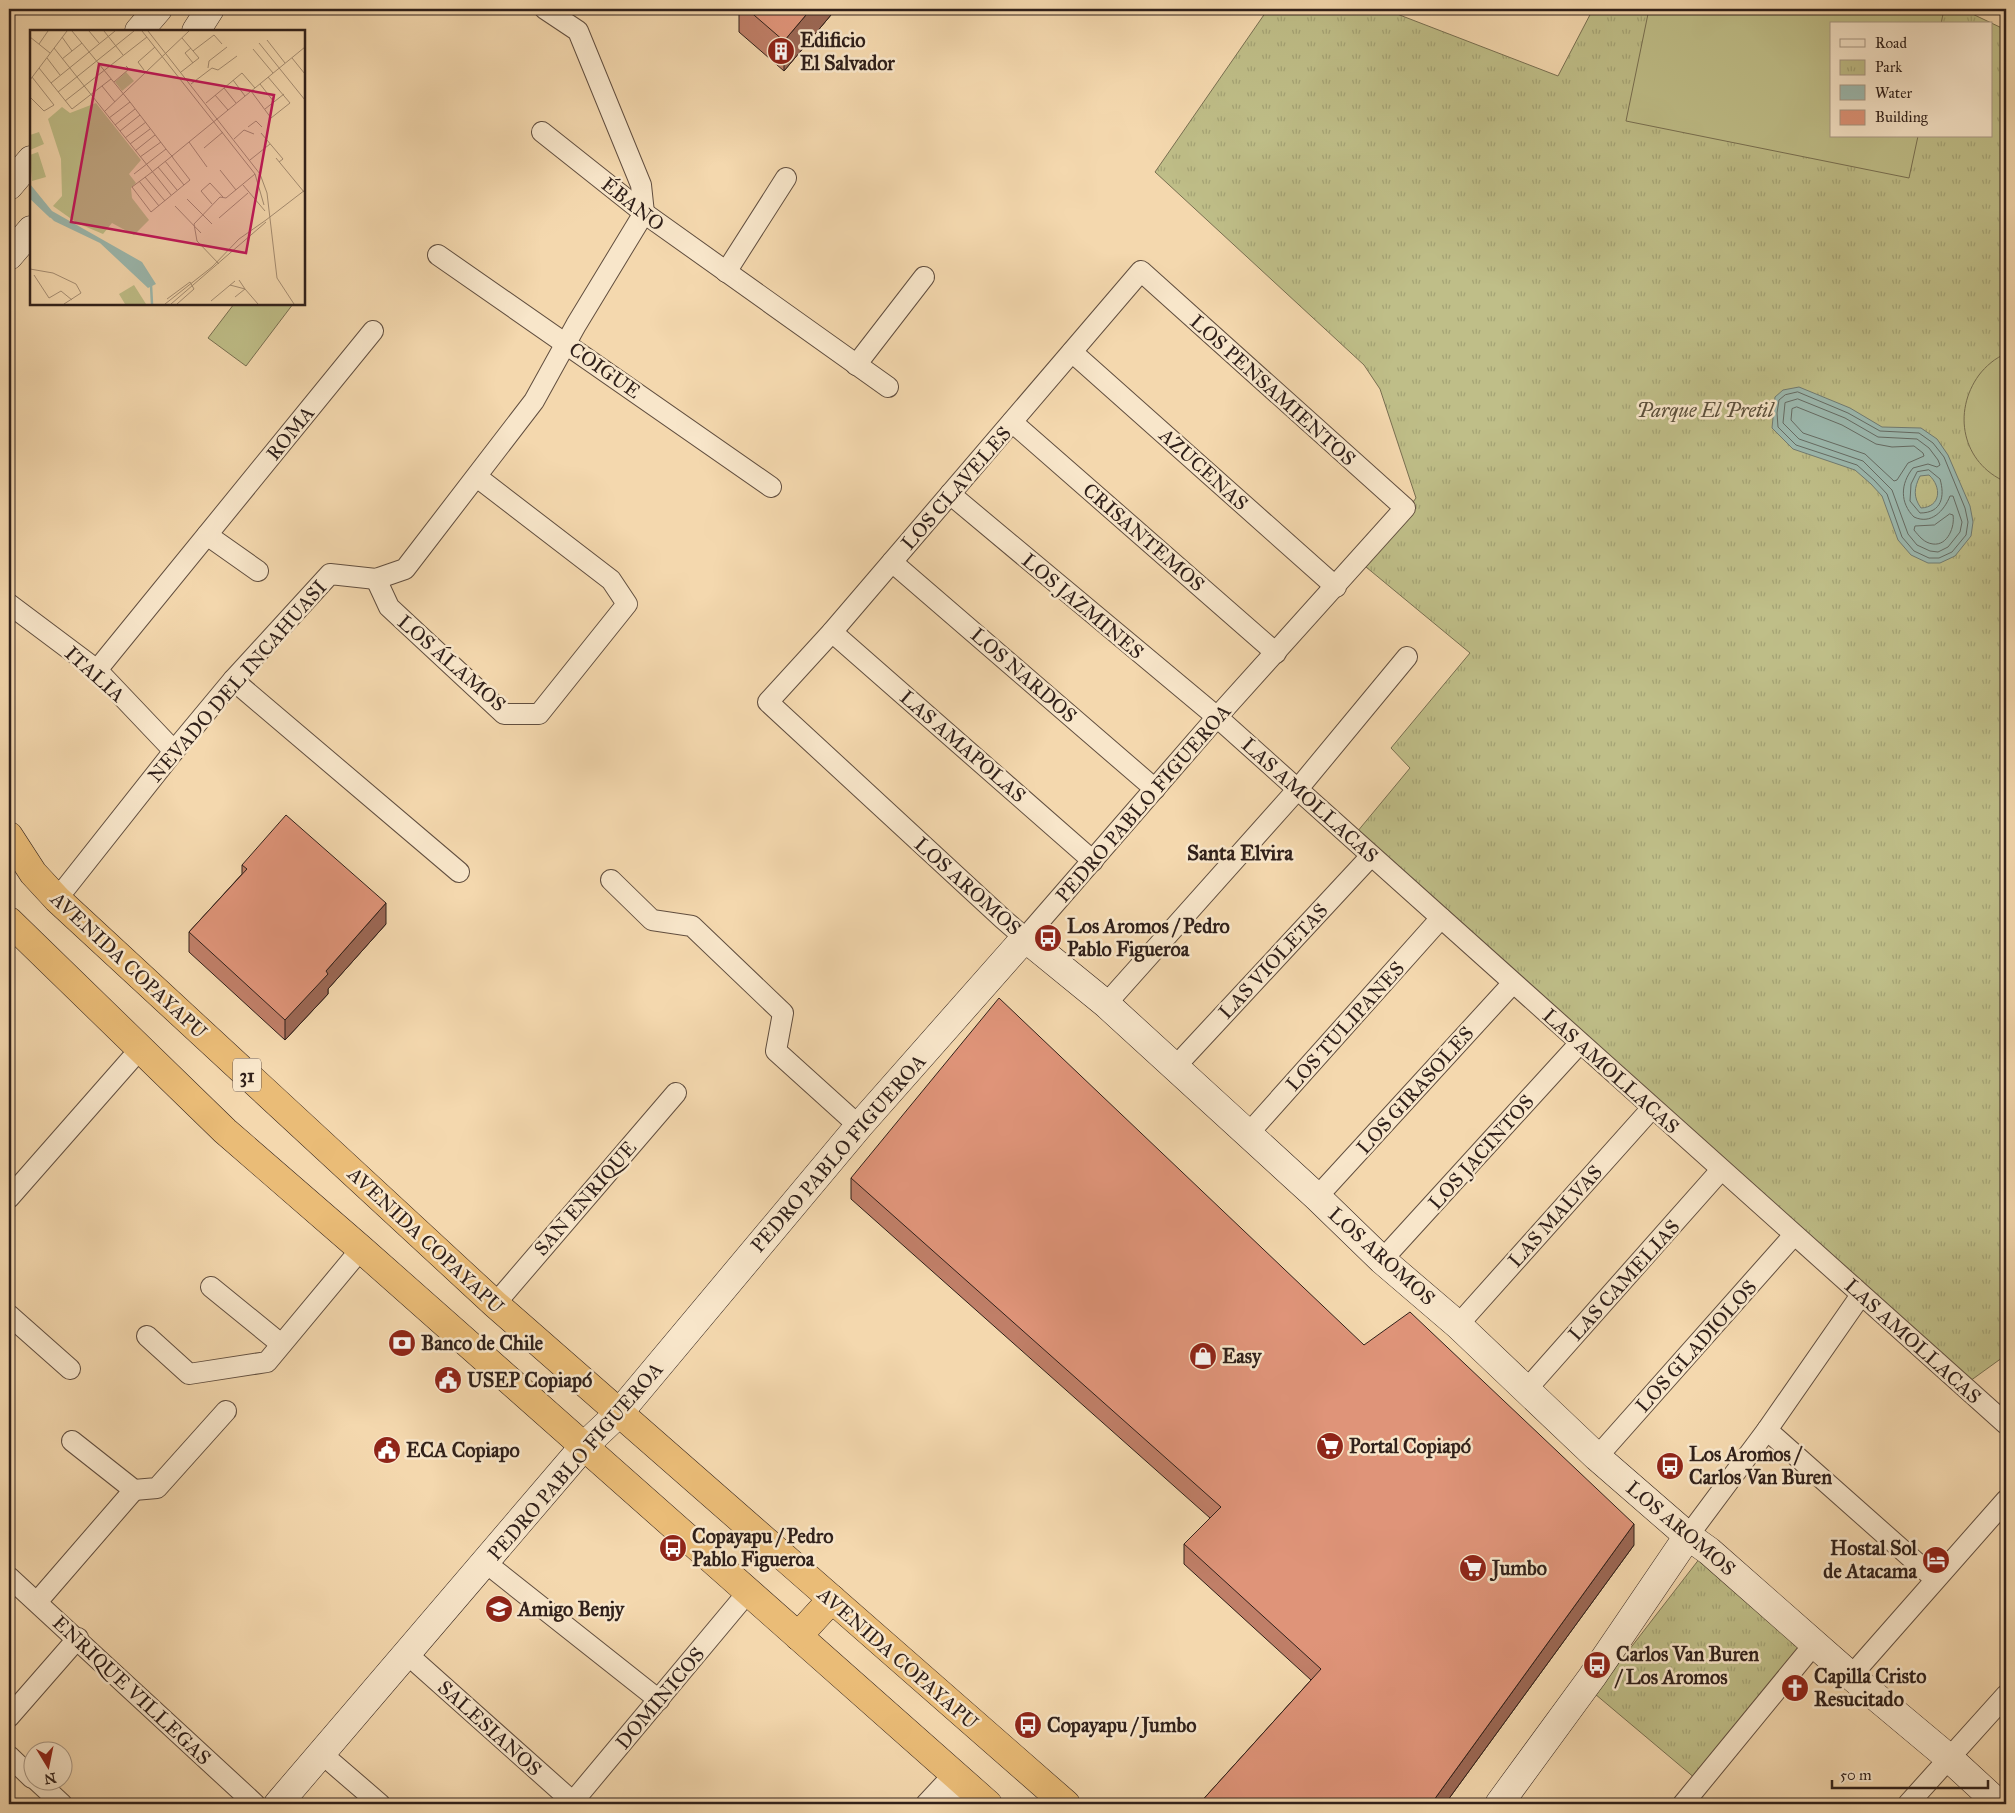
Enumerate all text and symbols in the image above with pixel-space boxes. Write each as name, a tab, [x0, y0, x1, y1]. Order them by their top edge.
legend	[1830, 22, 1992, 138]
place label: Edificio El Salvador	[800, 28, 895, 75]
inset map	[30, 30, 305, 305]
text: Road	[1875, 34, 1907, 52]
building icon: Edificio El Salvador	[766, 36, 796, 66]
text: Park	[1875, 58, 1902, 76]
text: Water	[1875, 84, 1912, 102]
text: Building	[1875, 108, 1929, 126]
street label: ÉBANO	[597, 170, 670, 236]
street label: LOS PENSAMIENTOS	[1185, 309, 1361, 471]
street label: COIGUE	[565, 337, 645, 403]
park label: Parque El Pretil	[1637, 398, 1775, 422]
street label: ROMA	[261, 401, 319, 465]
street label: LOS CLAVELES	[896, 421, 1016, 555]
street label: AZUCENAS	[1154, 422, 1253, 515]
street label: CRISANTEMOS	[1078, 478, 1210, 596]
street label: LOS JAZMINES	[1017, 548, 1149, 665]
street label: NEVADO DEL INCAHUASI	[143, 575, 331, 787]
street label: LOS ÁLAMOS	[393, 609, 512, 716]
street label: LOS NARDOS	[966, 622, 1082, 728]
street label: ITALIA	[60, 641, 130, 707]
street label: LAS AMAPOLAS	[895, 685, 1031, 807]
street label: PEDRO PABLO FIGUEROA	[1050, 699, 1236, 907]
street label: LAS AMOLLACAS	[1237, 732, 1383, 868]
street label: LOS AROMOS	[910, 832, 1026, 940]
district label: Santa Elvira	[1187, 840, 1294, 866]
street label: AVENIDA COPAYAPU	[45, 886, 212, 1044]
street label: LAS VIOLETAS	[1213, 898, 1333, 1024]
place label: Los Aromos / Pedro Pablo Figueroa	[1067, 914, 1230, 962]
bus stop icon: Los Aromos / Pedro Pablo Figueroa	[1033, 923, 1063, 953]
street label: LOS TULIPANES	[1281, 956, 1409, 1096]
street label: LAS AMOLLACAS	[1538, 1003, 1684, 1139]
street label: LOS GIRASOLES	[1351, 1021, 1479, 1159]
street label: PEDRO PABLO FIGUEROA	[745, 1049, 931, 1257]
road number: 31	[233, 1058, 261, 1092]
street label: LOS JACINTOS	[1423, 1090, 1540, 1215]
street label: SAN ENRIQUE	[529, 1136, 641, 1260]
street label: LAS MALVAS	[1503, 1160, 1607, 1272]
street label: AVENIDA COPAYAPU	[342, 1161, 509, 1319]
street label: LOS AROMOS	[1324, 1202, 1440, 1310]
street label: LAS CAMELIAS	[1563, 1214, 1685, 1346]
street label: LAS AMOLLACAS	[1840, 1273, 1986, 1409]
street label: LOS GLADIOLOS	[1630, 1275, 1762, 1417]
bank icon: Banco de Chile	[387, 1328, 417, 1358]
place label: Banco de Chile	[421, 1331, 544, 1355]
shop icon: Easy	[1188, 1341, 1218, 1371]
place label: Easy	[1222, 1344, 1263, 1369]
street label: PEDRO PABLO FIGUEROA	[482, 1357, 668, 1565]
public building icon: USEP Copiapó	[433, 1365, 463, 1395]
place label: USEP Copiapó	[467, 1368, 592, 1393]
supermarket icon: Portal Copiapó	[1315, 1431, 1345, 1461]
place label: Portal Copiapó	[1349, 1434, 1471, 1459]
public building icon: ECA Copiapo	[372, 1435, 402, 1465]
place label: ECA Copiapo	[406, 1438, 520, 1463]
place label: Los Aromos / Carlos Van Buren	[1689, 1442, 1832, 1489]
bus stop icon: Los Aromos / Carlos Van Buren	[1655, 1451, 1685, 1481]
street label: LOS AROMOS	[1622, 1475, 1740, 1581]
place label: Copayapu / Pedro Pablo Figueroa	[692, 1524, 833, 1572]
bus stop icon: Copayapu / Pedro Pablo Figueroa	[658, 1533, 688, 1563]
place label: Hostal Sol de Atacama	[1823, 1536, 1918, 1583]
hotel icon: Hostal Sol de Atacama	[1921, 1545, 1951, 1575]
supermarket icon: Jumbo	[1458, 1553, 1488, 1583]
place label: Jumbo	[1489, 1556, 1547, 1582]
street label: AVENIDA COPAYAPU	[812, 1581, 983, 1734]
school or university icon: Amigo Benjy	[484, 1594, 514, 1624]
place label: Amigo Benjy	[516, 1597, 626, 1622]
street label: ENRIQUE VILLEGAS	[48, 1610, 216, 1770]
street label: DOMINICOS	[610, 1642, 710, 1754]
place label: Carlos Van Buren / Los Aromos	[1614, 1642, 1759, 1689]
bus stop icon: Carlos Van Buren / Los Aromos	[1582, 1650, 1612, 1680]
place label: Capilla Cristo Resucitado	[1814, 1664, 1926, 1711]
church icon: Capilla Cristo Resucitado	[1780, 1673, 1810, 1703]
street label: SALESIANOS	[433, 1675, 547, 1781]
bus stop icon: Copayapu / Jumbo	[1013, 1710, 1043, 1740]
place label: Copayapu / Jumbo	[1047, 1713, 1196, 1739]
north arrow	[22, 1740, 72, 1790]
scale bar	[1832, 1758, 1989, 1790]
text: 50 m	[1840, 1766, 1872, 1784]
text: N	[43, 1769, 57, 1788]

